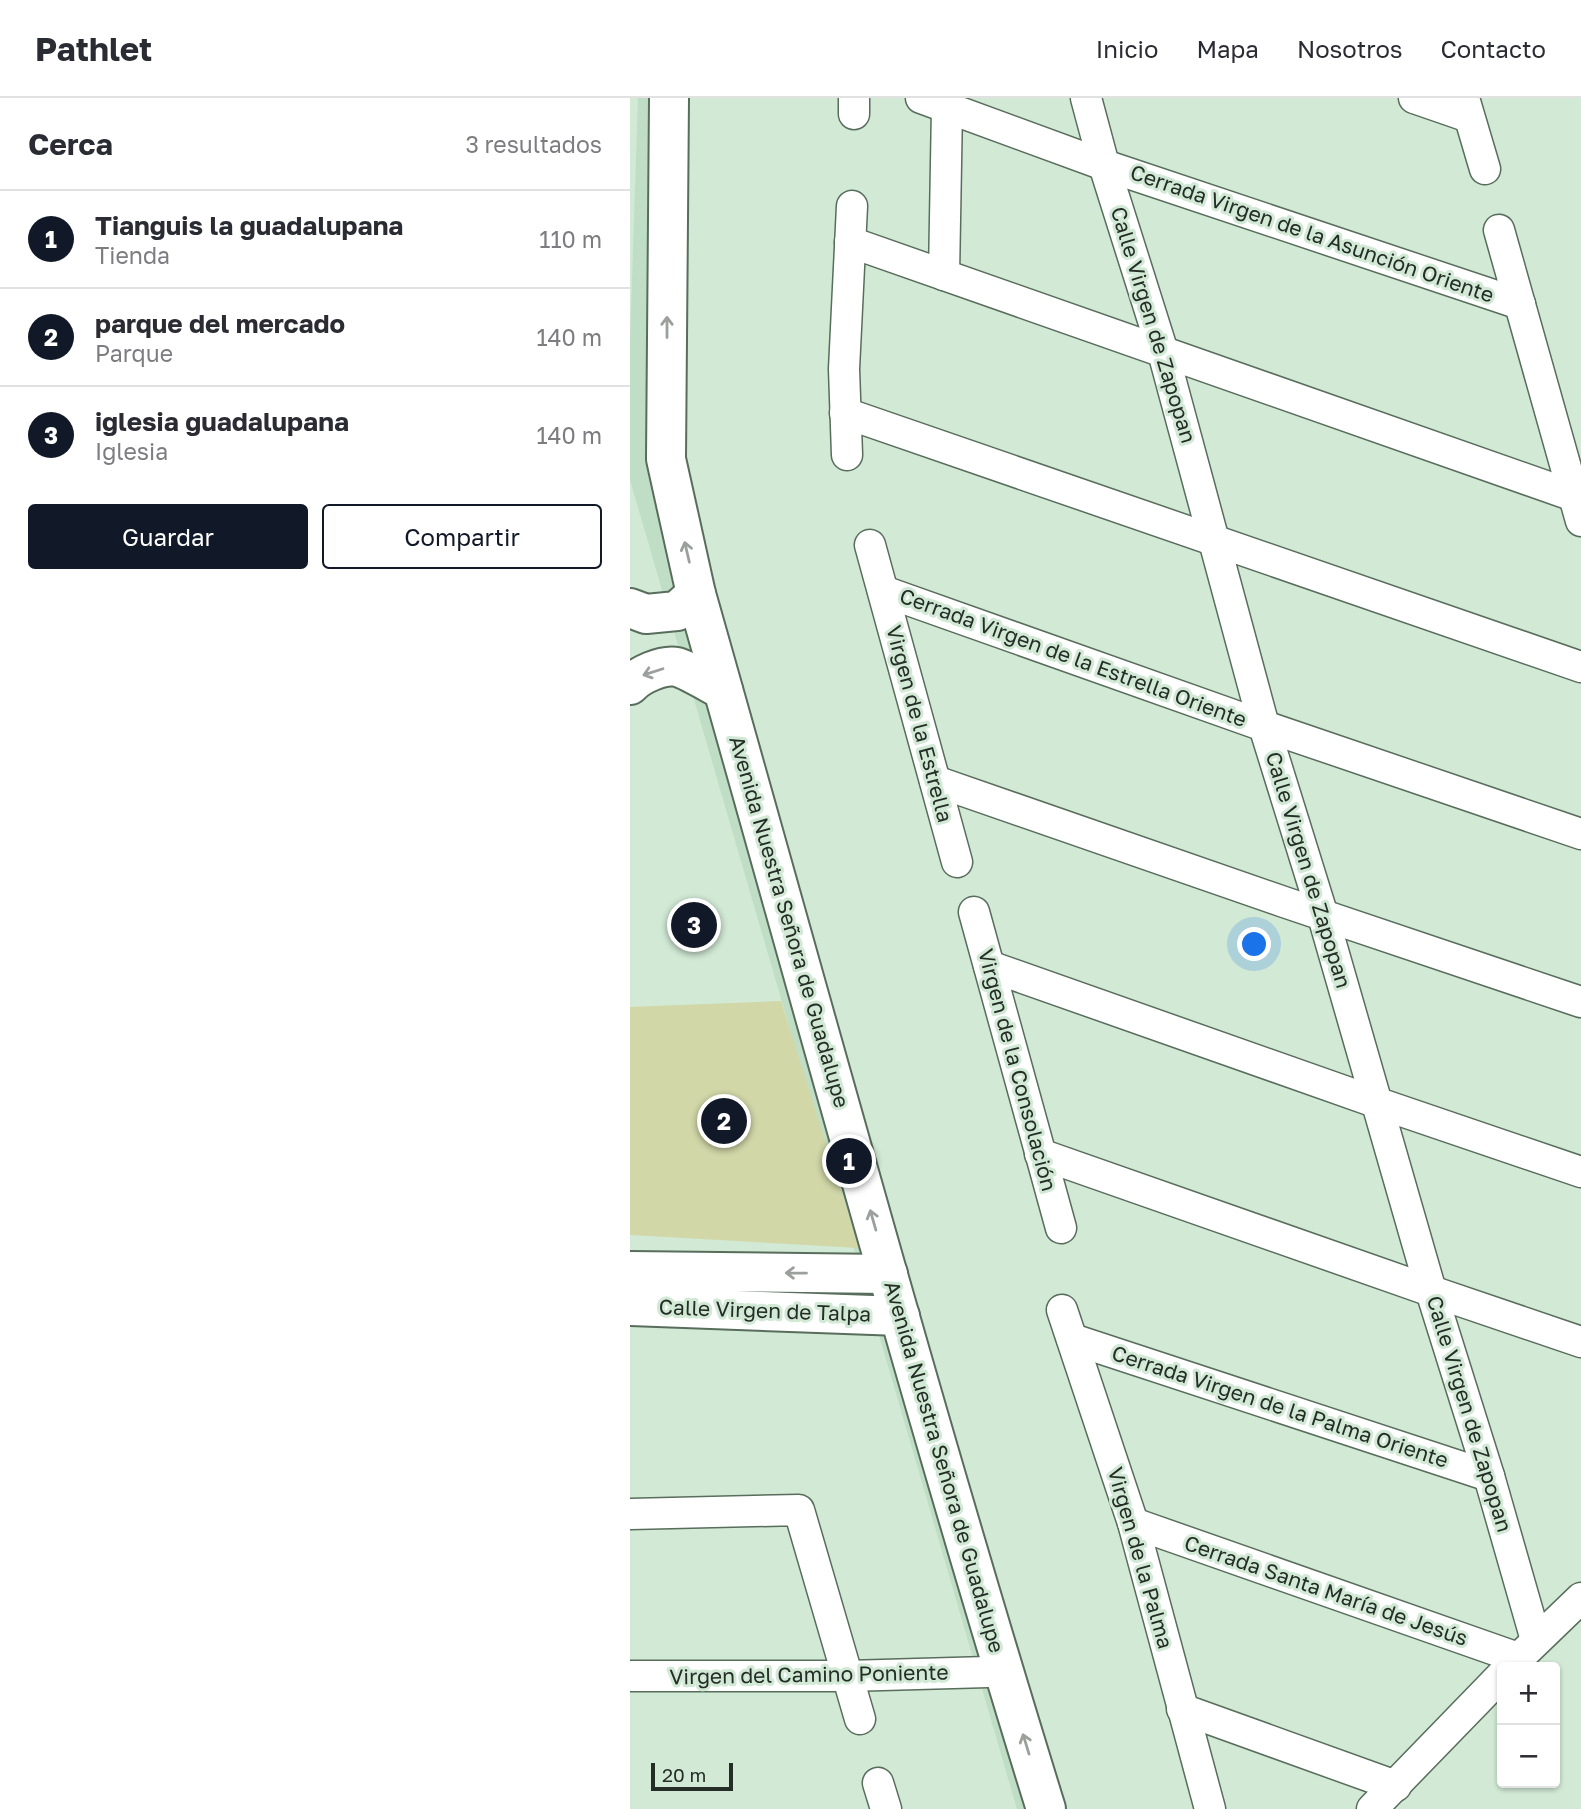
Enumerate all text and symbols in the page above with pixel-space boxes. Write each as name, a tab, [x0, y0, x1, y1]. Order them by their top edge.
text: Pathlet	[35, 29, 152, 68]
text: Inicio	[1096, 34, 1158, 63]
text: Mapa	[1196, 34, 1259, 63]
text: Nosotros	[1297, 34, 1403, 63]
text: Contacto	[1441, 34, 1546, 63]
text: Cerca	[28, 126, 113, 162]
text: 3 resultados	[465, 130, 602, 158]
street label: Cerrada Virgen de la Asunción Oriente	[1127, 158, 1498, 308]
street label: Calle Virgen de Zapopan	[1106, 203, 1202, 446]
text: Tianguis la guadalupana	[95, 210, 403, 241]
text: 1	[45, 225, 57, 253]
text: 110 m	[539, 225, 602, 253]
text: Tienda	[95, 241, 170, 269]
text: parque del mercado	[95, 308, 345, 339]
one-way arrow	[660, 316, 674, 339]
text: 2	[44, 323, 58, 351]
text: 140 m	[536, 323, 602, 351]
text: Parque	[95, 339, 173, 367]
text: iglesia guadalupana	[95, 406, 349, 437]
text: 3	[44, 421, 58, 449]
text: 140 m	[536, 421, 602, 449]
text: Iglesia	[95, 437, 168, 465]
button: Guardar	[28, 504, 308, 569]
button: Compartir	[322, 504, 602, 569]
one-way arrow	[679, 541, 693, 564]
street label: Cerrada Virgen de la Estrella Oriente	[896, 583, 1250, 733]
street label: Virgen de la Estrella	[881, 623, 957, 825]
one-way arrow	[643, 667, 665, 679]
street label: Avenida Nuestra Señora de Guadalupe	[724, 733, 856, 1111]
street label: Calle Virgen de Zapopan	[1261, 748, 1357, 991]
pin: 3	[671, 899, 717, 951]
your location	[1237, 927, 1271, 961]
street label: Virgen de la Consolación	[973, 946, 1063, 1194]
pin: 2	[701, 1095, 747, 1147]
pin: 1	[826, 1135, 872, 1187]
one-way arrow	[866, 1209, 879, 1231]
one-way arrow	[784, 1266, 807, 1280]
street label: Avenida Nuestra Señora de Guadalupe	[879, 1278, 1011, 1656]
street label: Calle Virgen de Zapopan	[1422, 1292, 1518, 1535]
street label: Calle Virgen de Talpa	[658, 1293, 872, 1327]
street label: Cerrada Virgen de la Palma Oriente	[1109, 1339, 1452, 1473]
street label: Virgen de la Palma	[1103, 1464, 1179, 1652]
street label: Cerrada Santa María de Jesús	[1181, 1529, 1471, 1651]
street label: Virgen del Camino Poniente	[669, 1659, 949, 1689]
map controls	[1497, 1662, 1560, 1788]
button: +	[1497, 1662, 1560, 1725]
button: −	[1497, 1725, 1560, 1788]
one-way arrow	[1019, 1733, 1032, 1755]
scale bar	[651, 1760, 733, 1792]
text: 20 m	[662, 1763, 706, 1786]

